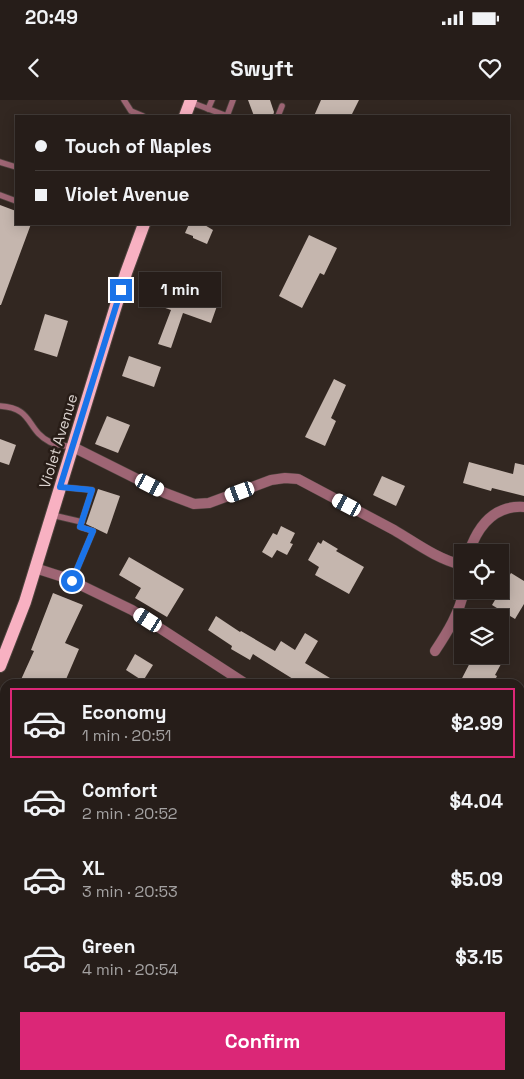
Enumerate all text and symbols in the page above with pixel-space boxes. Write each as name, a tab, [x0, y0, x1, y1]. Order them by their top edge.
text: 20:49	[25, 5, 78, 30]
icon: back	[20, 54, 48, 82]
text: Swyft	[230, 54, 294, 82]
icon: heart	[476, 54, 504, 82]
text: Touch of Naples	[65, 134, 212, 159]
text: Violet Avenue	[65, 182, 190, 207]
callout: 1 min	[138, 272, 221, 308]
route end	[110, 279, 132, 301]
text: 1 min	[160, 279, 200, 300]
street label: Violet Avenue	[35, 391, 81, 491]
car	[133, 472, 166, 498]
car	[223, 480, 256, 504]
car	[330, 491, 363, 519]
map controls	[454, 544, 509, 664]
button: locate	[454, 544, 509, 599]
route start	[61, 570, 83, 592]
car	[131, 606, 164, 634]
button: layers	[454, 609, 509, 664]
text: Economy	[82, 700, 166, 725]
icon: car	[22, 701, 67, 746]
text: $2.99	[451, 711, 503, 736]
text: 1 min · 20:51	[82, 725, 172, 746]
text: Comfort	[82, 778, 158, 803]
icon: car	[22, 779, 67, 824]
text: $4.04	[450, 789, 503, 814]
text: 2 min · 20:52	[82, 803, 178, 824]
text: XL	[82, 856, 105, 881]
icon: car	[22, 857, 67, 902]
text: $5.09	[451, 867, 503, 892]
text: 3 min · 20:53	[82, 881, 178, 902]
text: Green	[82, 934, 135, 959]
icon: car	[22, 935, 67, 980]
text: $3.15	[455, 945, 503, 970]
text: 4 min · 20:54	[82, 959, 178, 980]
button: Confirm	[20, 1012, 505, 1070]

